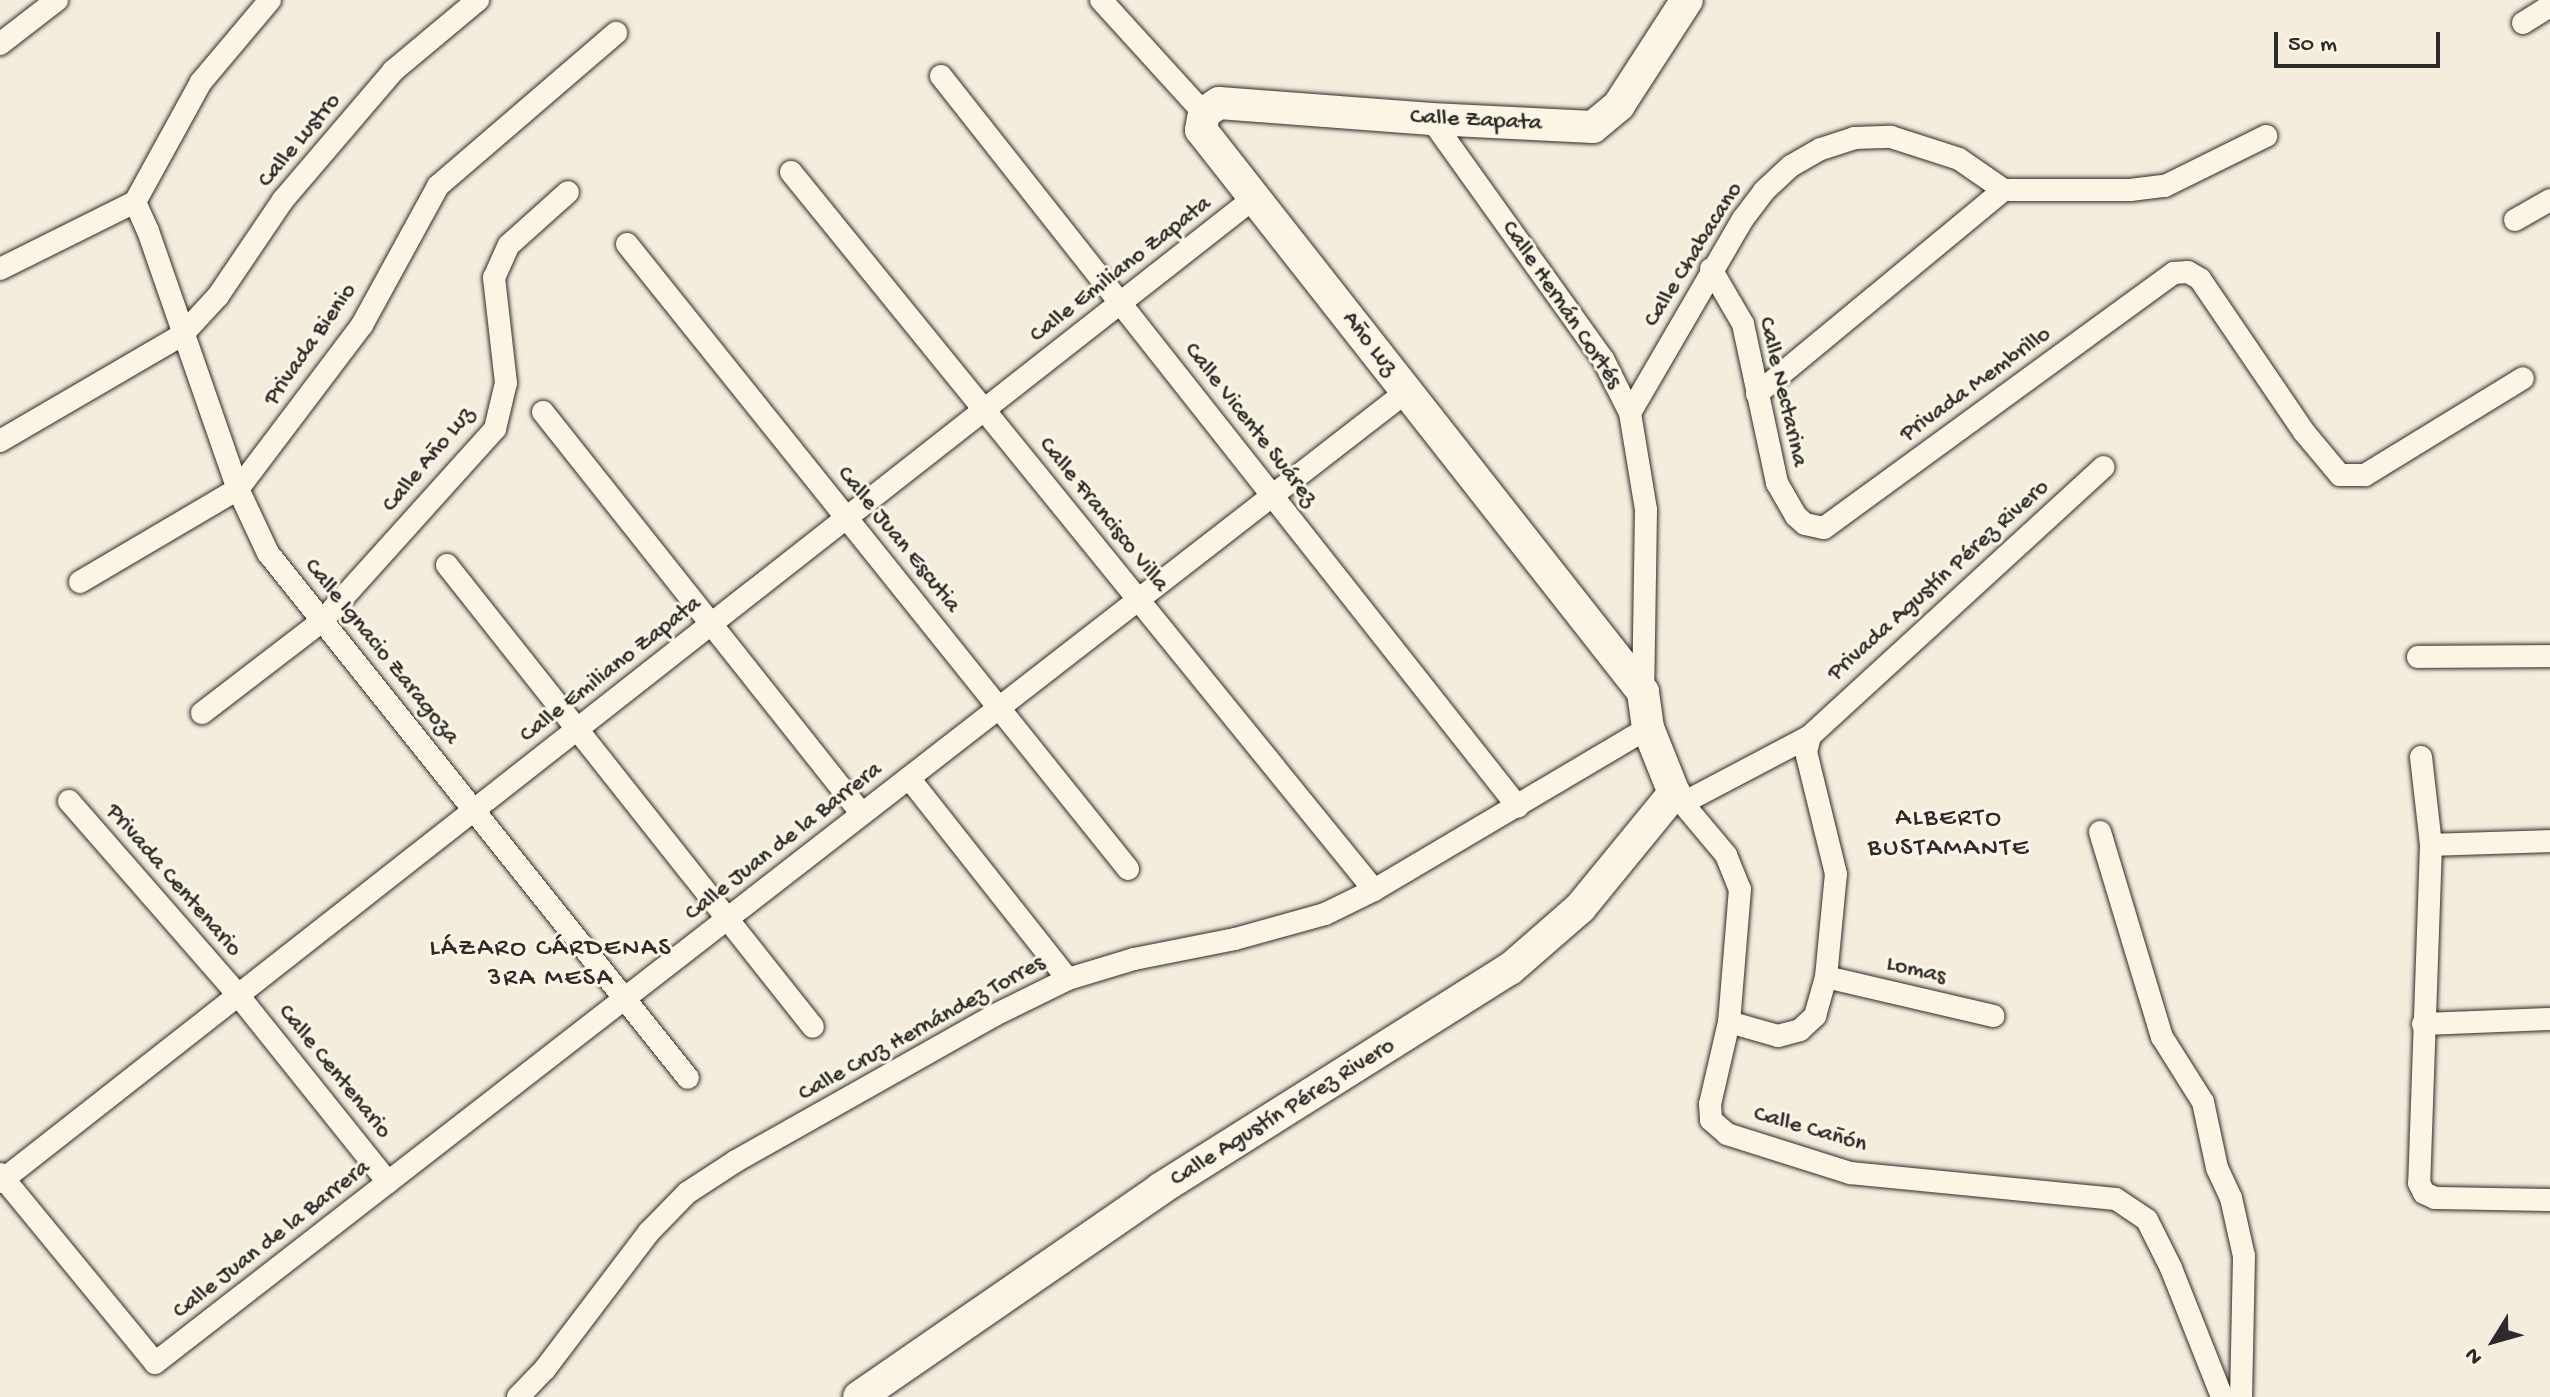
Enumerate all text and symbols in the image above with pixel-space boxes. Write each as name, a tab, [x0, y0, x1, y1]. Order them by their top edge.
scale bar	[2278, 16, 2444, 66]
text: 50 m	[2288, 31, 2337, 60]
street label: Calle Lustro	[252, 88, 348, 194]
street label: Calle Zapata	[1409, 103, 1543, 139]
street label: Calle Chabacano	[1638, 177, 1750, 333]
street label: Calle Emiliano Zapata	[1024, 190, 1218, 350]
street label: Calle Hernán Cortés	[1494, 216, 1628, 394]
street label: Privada Bienio	[258, 278, 364, 412]
street label: Año Luz	[1335, 306, 1403, 382]
street label: Calle Nectarina	[1751, 314, 1813, 470]
street label: Privada Membrillo	[1895, 321, 2057, 449]
street label: Calle Vicente Suárez	[1177, 337, 1323, 513]
street label: Calle Año Luz	[376, 401, 482, 519]
street label: Calle Francisco Villa	[1032, 432, 1174, 598]
street label: Calle Juan Escutia	[830, 461, 966, 619]
street label: Privada Agustín Pérez Rivero	[1822, 474, 2056, 688]
street label: Calle Ignacio Zaragoza	[297, 553, 465, 751]
street label: Calle Emiliano Zapata	[514, 590, 708, 750]
street label: Calle Juan de la Barrera	[680, 756, 888, 928]
street label: Privada Centenario	[99, 798, 247, 964]
district label: ALBERTO BUSTAMANTE	[1868, 804, 2030, 866]
district label: LÁZARO CÁRDENAS 3RA MESA	[429, 934, 673, 996]
street label: Calle Cruz Hernández Torres	[794, 949, 1050, 1109]
street label: Lomas	[1883, 950, 1949, 992]
street label: Calle Centenario	[271, 999, 397, 1145]
street label: Calle Agustín Pérez Rivero	[1165, 1032, 1401, 1194]
street label: Calle Cañón	[1750, 1100, 1870, 1160]
street label: Calle Juan de la Barrera	[168, 1154, 376, 1326]
north arrow	[2454, 1301, 2534, 1381]
text: N	[2460, 1342, 2490, 1369]

